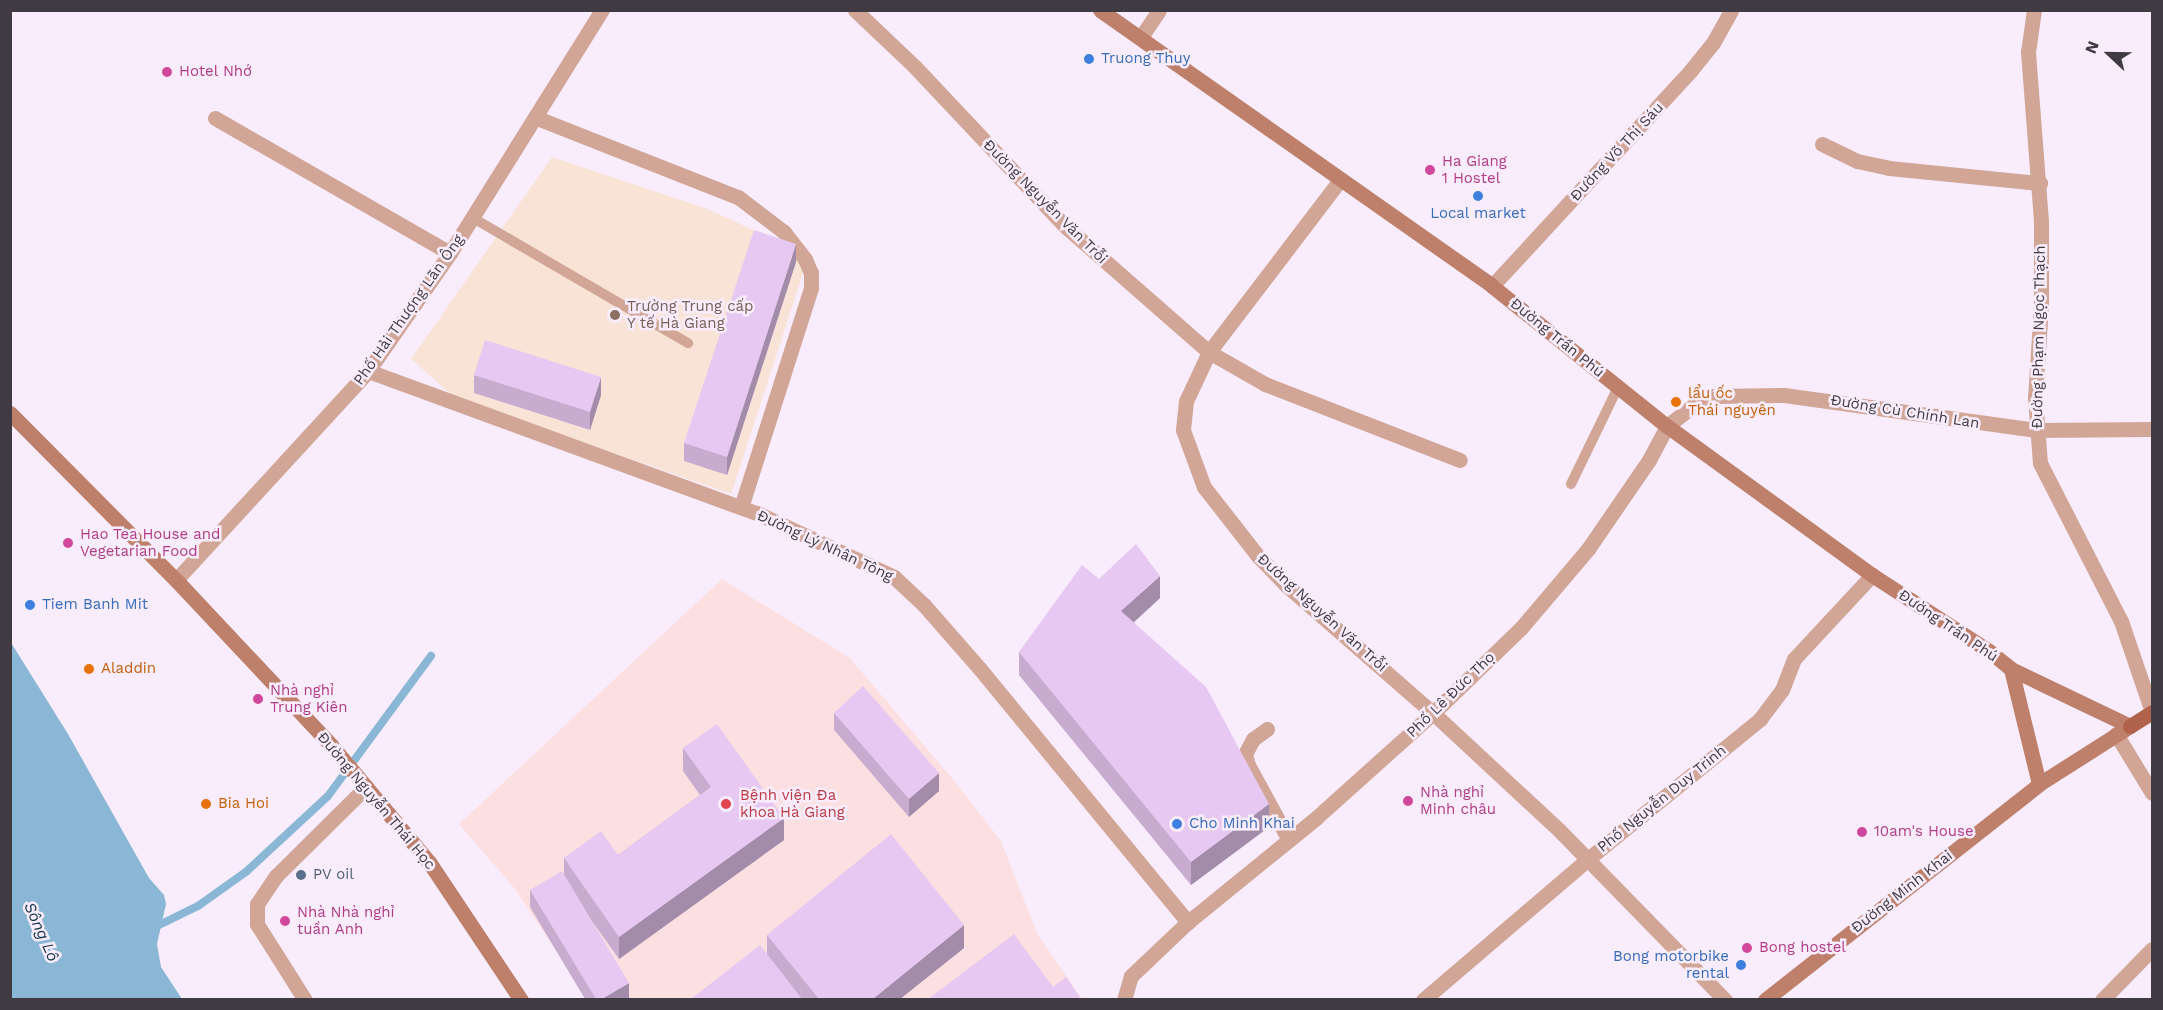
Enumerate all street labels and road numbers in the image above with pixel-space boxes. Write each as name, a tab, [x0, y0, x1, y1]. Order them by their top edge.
street label: Đường Võ Thị Sáu	[1566, 99, 1668, 205]
street label: Đường Nguyễn Văn Trỗi	[979, 136, 1111, 268]
street label: Phố Hải Thượng Lãn Ông	[350, 231, 468, 389]
street label: Đường Phạm Ngọc Thạch	[2028, 245, 2050, 429]
street label: Đường Trần Phú	[1506, 294, 1608, 382]
street label: Đường Cù Chính Lan	[1829, 391, 1981, 433]
street label: Đường Lý Nhân Tông	[754, 506, 896, 586]
street label: Đường Nguyễn Văn Trỗi	[1253, 550, 1391, 676]
street label: Đường Trần Phú	[1895, 586, 2001, 666]
street label: Phố Lê Đức Thọ	[1403, 648, 1499, 742]
street label: Đường Nguyễn Thái Học	[313, 728, 439, 874]
street label: Phố Nguyễn Duy Trinh	[1594, 741, 1730, 857]
street label: Đường Minh Khai	[1848, 847, 1956, 937]

